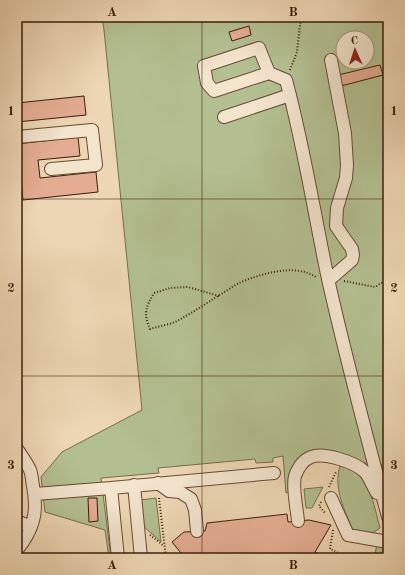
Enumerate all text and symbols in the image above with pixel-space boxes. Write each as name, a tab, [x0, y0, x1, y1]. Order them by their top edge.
text: A	[107, 6, 117, 19]
text: B	[288, 6, 298, 19]
north arrow	[335, 30, 375, 70]
text: С	[351, 36, 358, 47]
text: 1	[7, 105, 15, 118]
text: 1	[390, 105, 398, 118]
text: 2	[7, 282, 15, 295]
text: 2	[390, 282, 398, 295]
text: 3	[7, 459, 15, 472]
text: 3	[390, 459, 398, 472]
text: A	[107, 559, 117, 572]
text: B	[288, 559, 298, 572]

